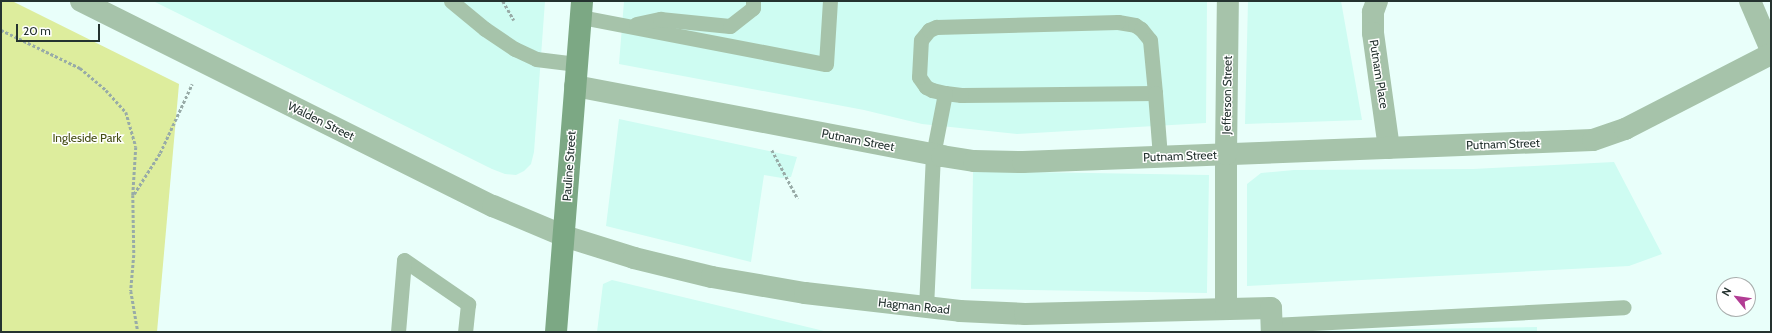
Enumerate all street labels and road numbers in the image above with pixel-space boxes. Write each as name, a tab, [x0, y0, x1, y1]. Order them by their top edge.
street label: Putnam Place	[1366, 38, 1392, 110]
street label: Jefferson Street	[1219, 56, 1235, 134]
street label: Walden Street	[285, 99, 357, 143]
street label: Putnam Street	[820, 126, 896, 154]
street label: Pauline Street	[559, 130, 579, 202]
street label: Putnam Street	[1466, 136, 1540, 152]
street label: Putnam Street	[1143, 148, 1217, 164]
street label: Hagman Road	[878, 295, 950, 317]

